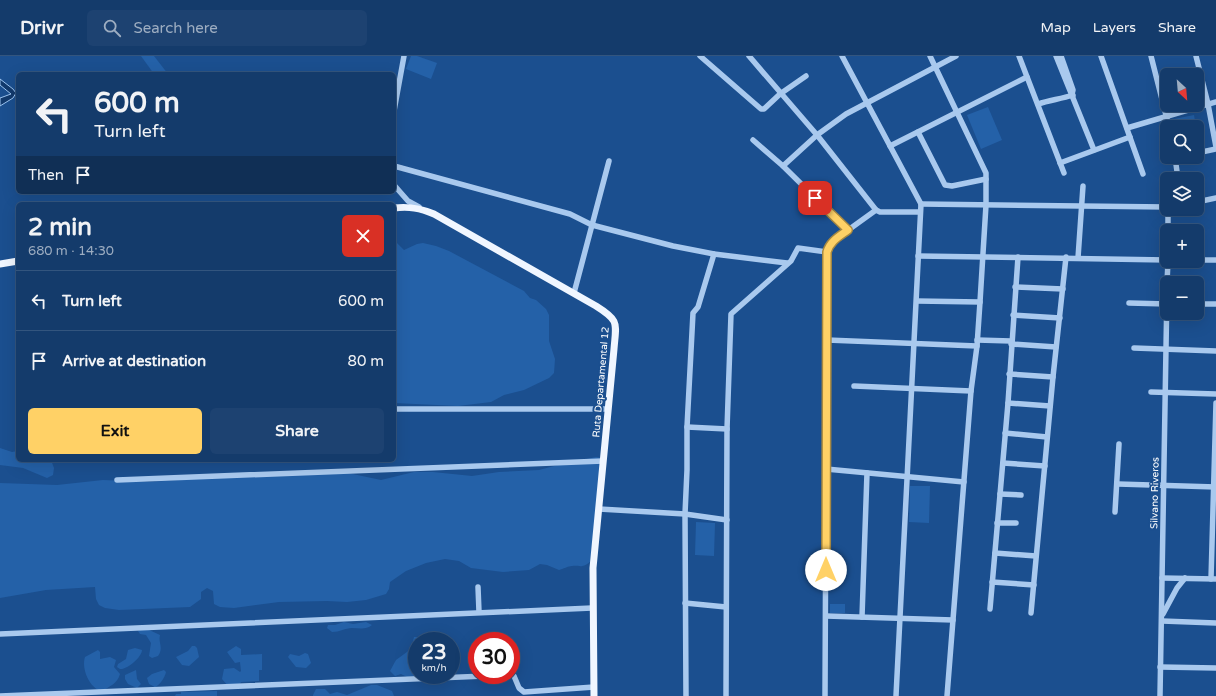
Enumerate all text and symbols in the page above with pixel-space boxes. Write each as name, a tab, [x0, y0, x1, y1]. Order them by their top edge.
search box	[87, 10, 367, 46]
text: Drivr	[20, 17, 63, 39]
icon: search	[101, 17, 123, 39]
text: Search here	[133, 19, 218, 37]
text: Map	[1041, 19, 1071, 36]
text: Layers	[1093, 19, 1136, 36]
text: Share	[1158, 19, 1196, 36]
north arrow	[1160, 68, 1204, 112]
map controls	[1160, 68, 1204, 320]
text: 600 m	[94, 86, 180, 120]
icon: left	[28, 88, 80, 140]
text: Turn left	[94, 120, 166, 142]
button: search	[1160, 120, 1204, 164]
icon: arrive	[72, 164, 94, 186]
text: Then	[28, 166, 64, 184]
button: layers	[1160, 172, 1204, 216]
pin	[798, 181, 832, 215]
icon: arrive	[804, 187, 826, 209]
text: 2 min	[28, 213, 92, 242]
button: close	[342, 215, 384, 257]
button: +	[1160, 224, 1204, 268]
text: 680 m · 14:30	[28, 243, 114, 259]
button: −	[1160, 276, 1204, 320]
icon: left	[28, 290, 50, 312]
text: Turn left	[62, 292, 122, 310]
text: 600 m	[338, 292, 384, 310]
street label: Ruta Departamental 12	[590, 326, 612, 438]
icon: arrive	[28, 350, 50, 372]
text: Arrive at destination	[62, 352, 206, 370]
text: 80 m	[347, 352, 384, 370]
button: Exit	[28, 408, 202, 454]
button: Share	[210, 408, 384, 454]
street label: Silvano Riveros	[1148, 457, 1162, 529]
position arrow	[805, 549, 847, 591]
speed limit sign: 30	[468, 632, 520, 684]
text: 23	[421, 641, 447, 665]
text: km/h	[421, 662, 447, 674]

